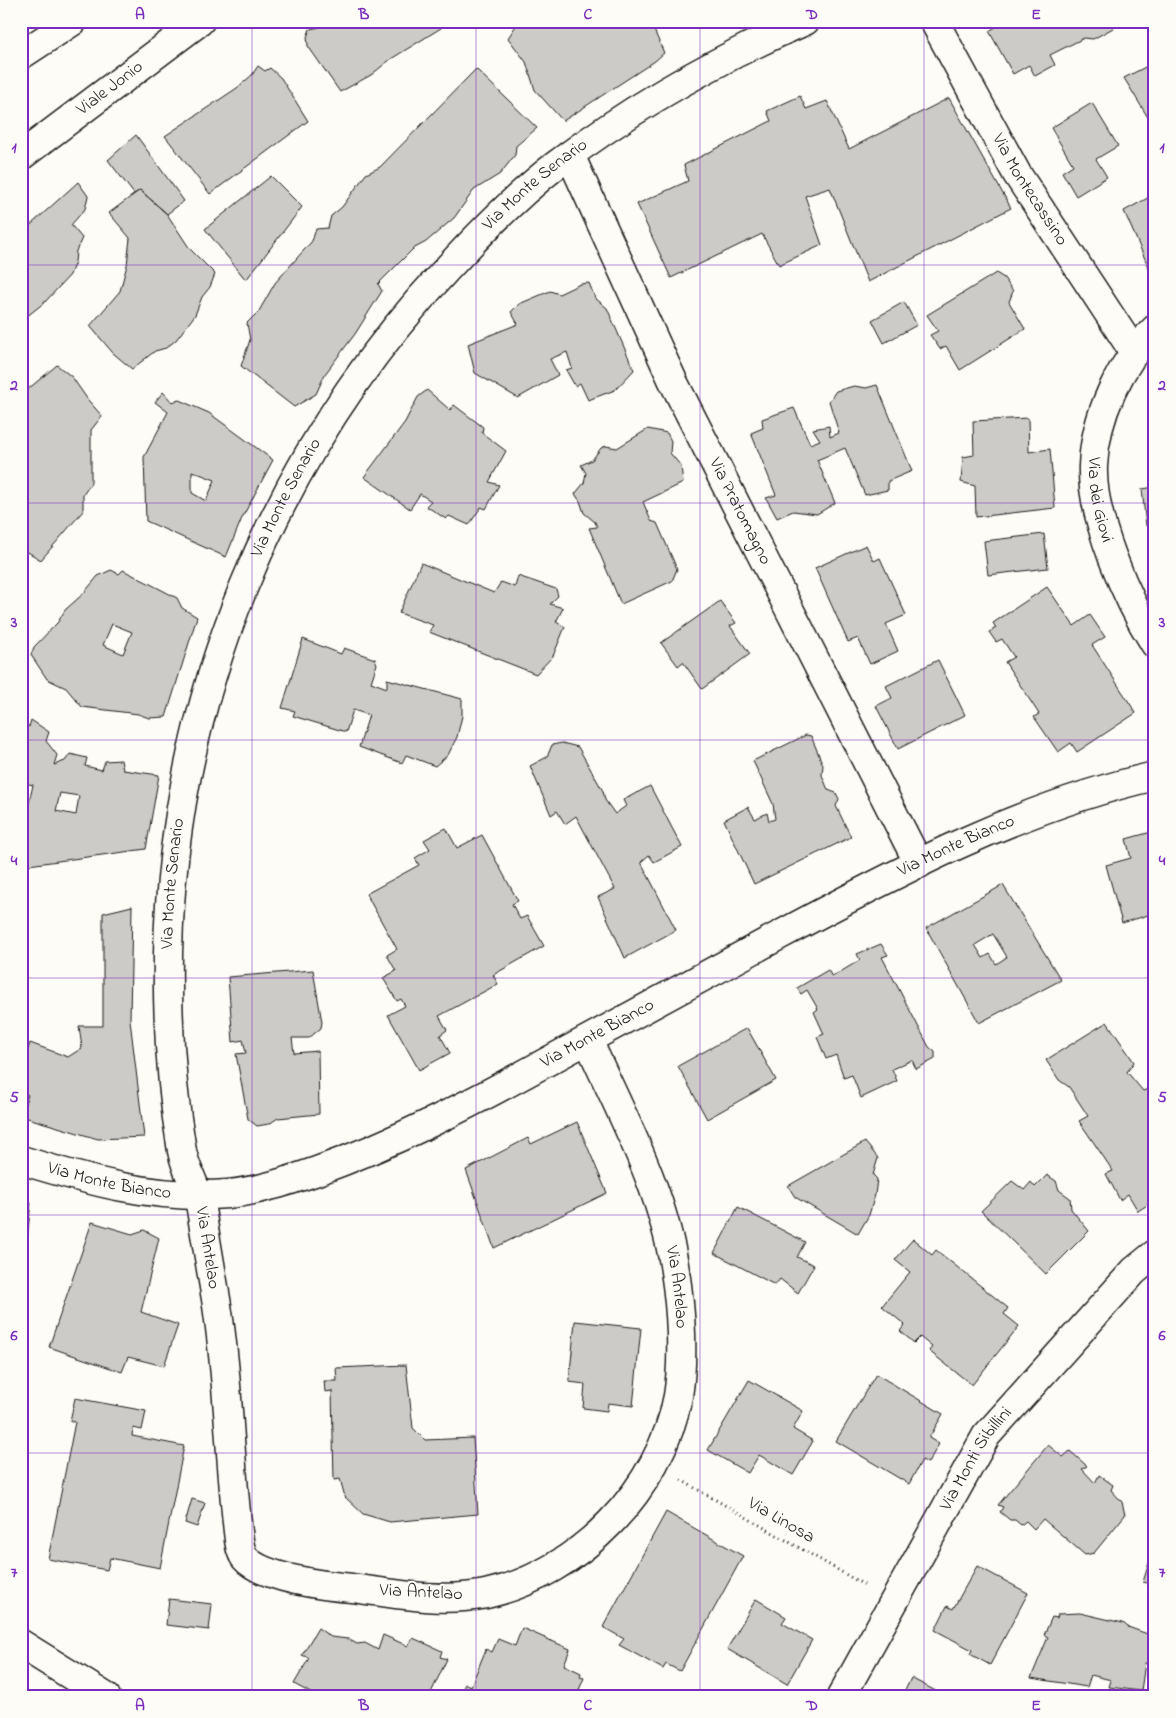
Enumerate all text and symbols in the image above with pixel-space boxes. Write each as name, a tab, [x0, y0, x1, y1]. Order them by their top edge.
text: A	[135, 3, 145, 27]
text: B	[358, 3, 370, 27]
text: C	[584, 3, 593, 27]
text: D	[805, 3, 818, 27]
text: E	[1031, 3, 1041, 27]
street label: Viale Jonio	[71, 55, 149, 123]
street label: Via Montecassino	[984, 128, 1074, 251]
street label: Via Monte Senario	[476, 133, 593, 238]
text: 1	[11, 136, 17, 160]
text: 1	[1159, 136, 1165, 160]
text: 2	[9, 374, 18, 398]
text: 2	[1157, 374, 1166, 398]
street label: Via Monte Senario	[244, 434, 328, 563]
street label: Via Pratomagno	[701, 453, 778, 570]
street label: Via dei Giovi	[1080, 455, 1119, 546]
text: 3	[10, 611, 18, 635]
text: 3	[1158, 611, 1166, 635]
street label: Via Monte Bianco	[893, 809, 1019, 885]
street label: Via Monte Senario	[155, 816, 192, 950]
text: 4	[10, 849, 18, 873]
text: 4	[1158, 849, 1166, 873]
street label: Via Monte Bianco	[535, 993, 659, 1076]
text: 5	[9, 1086, 19, 1110]
text: 5	[1157, 1086, 1167, 1110]
street label: Via Monte Bianco	[43, 1155, 172, 1207]
street label: Via Antelao	[188, 1204, 226, 1291]
street label: Via Antelao	[658, 1242, 694, 1329]
text: 6	[9, 1324, 18, 1348]
text: 6	[1157, 1324, 1166, 1348]
street label: Via Monti Sibillini	[933, 1401, 1019, 1517]
street label: Via Linosa	[742, 1491, 819, 1551]
text: 7	[11, 1561, 18, 1585]
text: 7	[1159, 1561, 1166, 1585]
street label: Via Antelao	[378, 1578, 463, 1608]
text: A	[135, 1694, 145, 1718]
text: B	[358, 1694, 370, 1718]
text: C	[584, 1694, 593, 1718]
text: D	[805, 1694, 818, 1718]
text: E	[1031, 1694, 1041, 1718]

